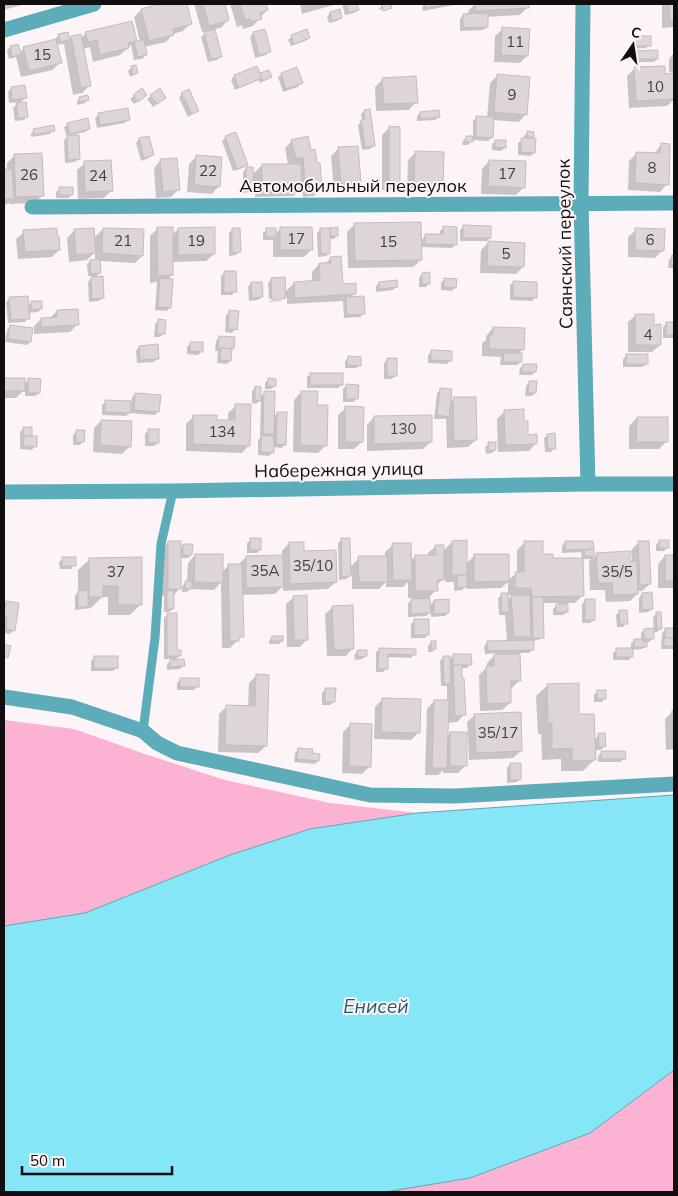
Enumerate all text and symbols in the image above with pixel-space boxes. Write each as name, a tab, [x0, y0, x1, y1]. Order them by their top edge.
north arrow	[608, 20, 658, 70]
text: С	[629, 22, 643, 42]
house number: 11	[506, 32, 524, 51]
house number: 15	[33, 45, 51, 64]
house number: 10	[646, 77, 664, 96]
house number: 9	[507, 85, 517, 104]
street label: Саянский переулок	[552, 158, 577, 329]
house number: 8	[647, 158, 657, 177]
house number: 22	[199, 161, 217, 180]
house number: 17	[498, 164, 516, 183]
house number: 26	[20, 165, 38, 184]
house number: 24	[89, 166, 107, 185]
street label: Автомобильный переулок	[239, 174, 467, 197]
house number: 17	[287, 229, 305, 248]
house number: 6	[645, 230, 655, 249]
house number: 21	[114, 231, 132, 250]
house number: 19	[187, 231, 205, 250]
house number: 15	[379, 232, 397, 251]
house number: 5	[501, 244, 511, 263]
house number: 4	[643, 325, 653, 344]
house number: 130	[389, 419, 417, 438]
house number: 134	[208, 422, 236, 441]
street label: Набережная улица	[254, 457, 424, 482]
house number: 35/10	[293, 556, 333, 575]
house number: 35А	[250, 561, 280, 580]
house number: 37	[107, 562, 125, 581]
house number: 35/5	[601, 562, 633, 581]
house number: 35/17	[478, 723, 518, 742]
water label: Енисей	[343, 994, 409, 1018]
scale bar	[22, 1144, 172, 1176]
text: 50 m	[30, 1151, 65, 1170]

